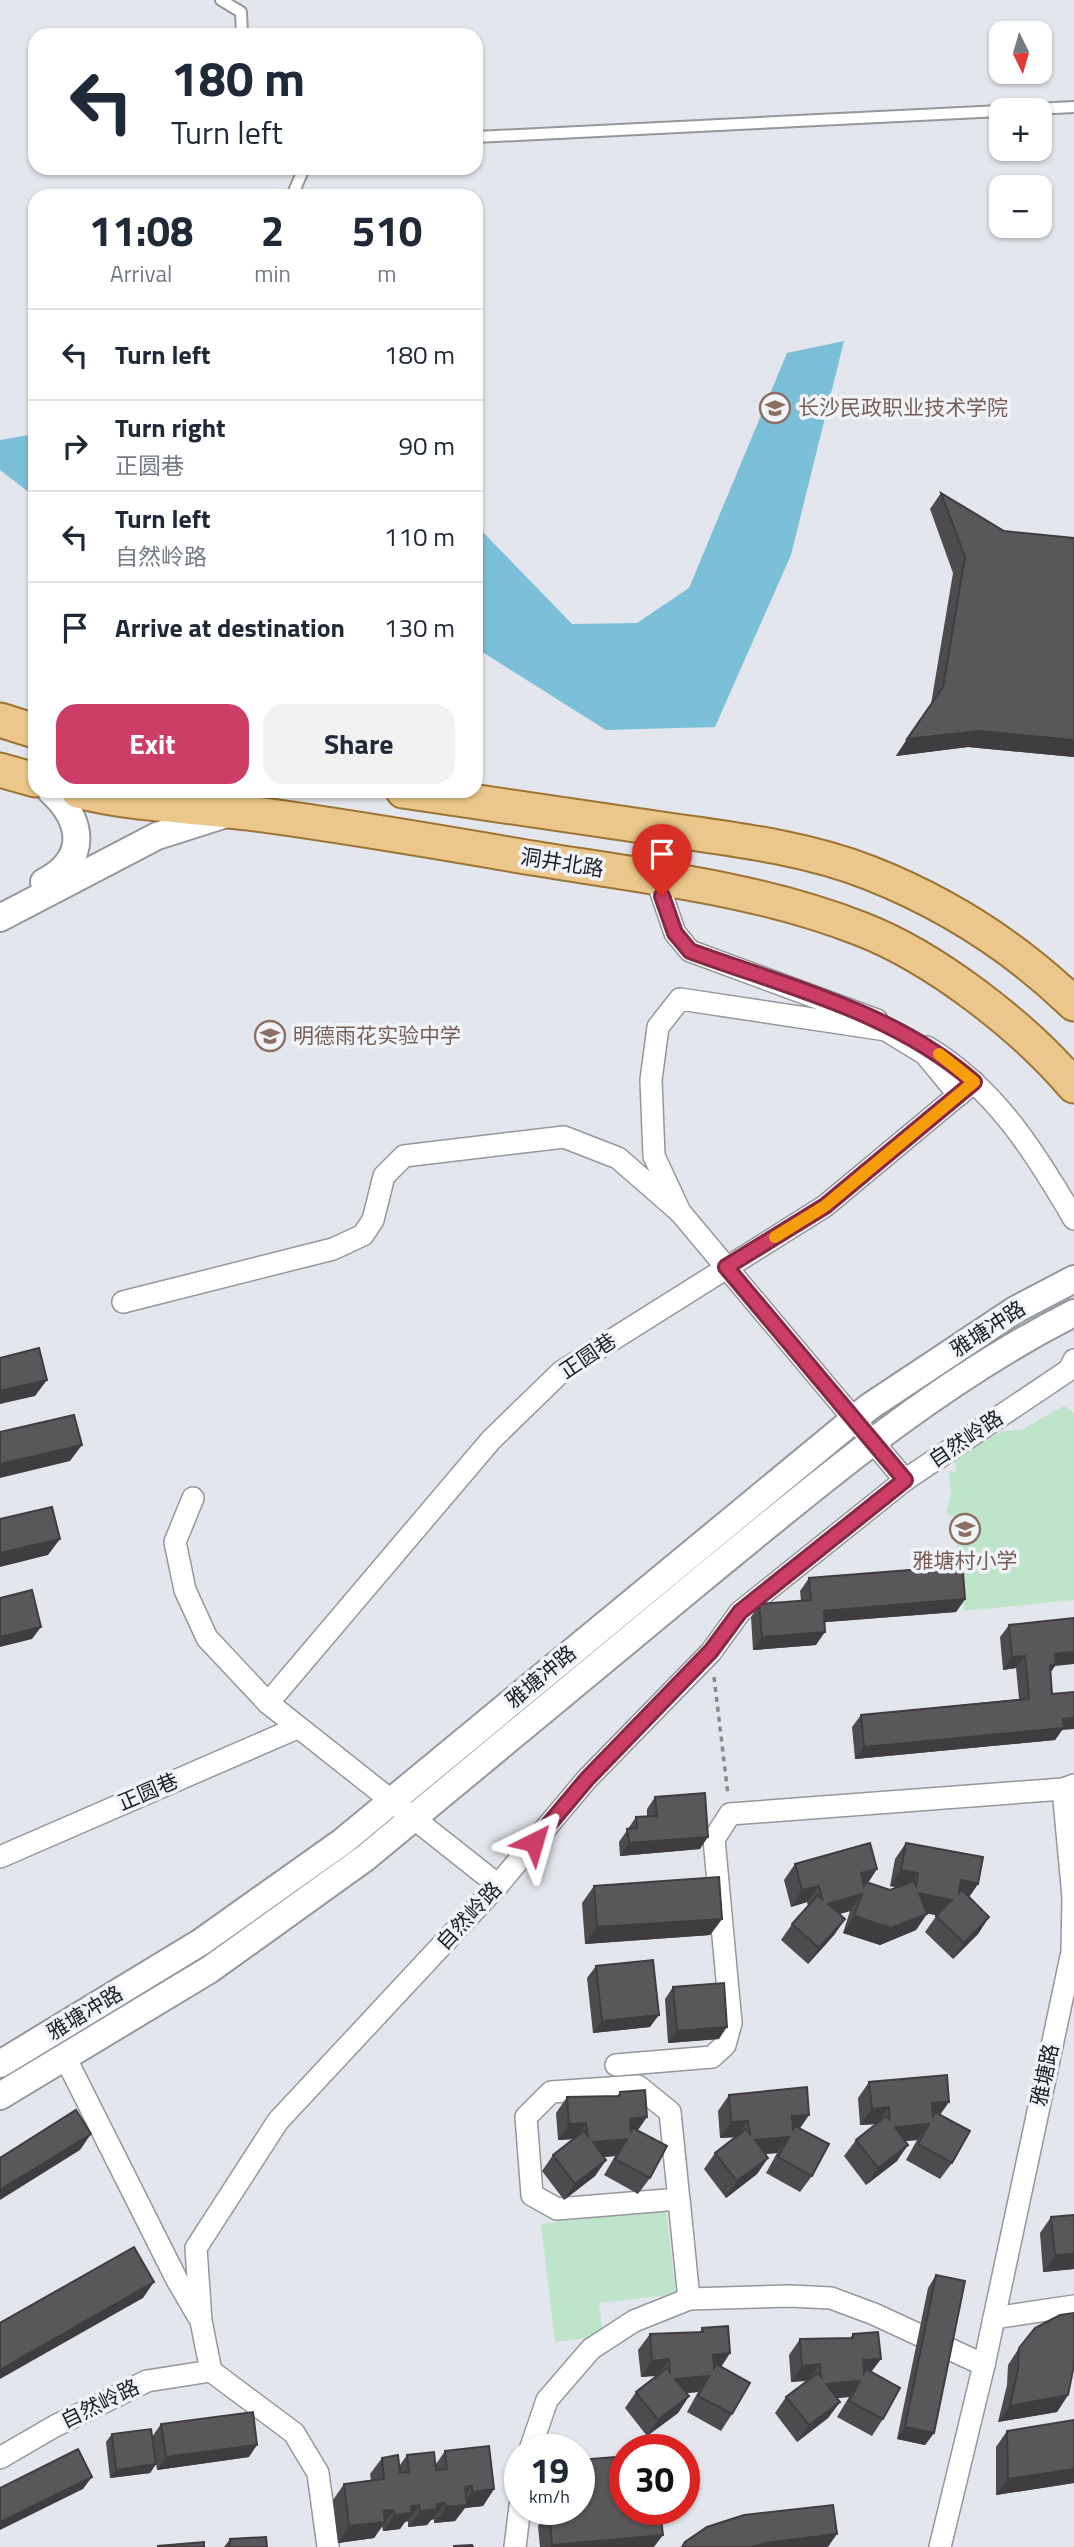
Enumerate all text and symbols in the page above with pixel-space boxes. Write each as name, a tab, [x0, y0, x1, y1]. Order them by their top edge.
north arrow	[989, 21, 1052, 84]
map controls	[989, 21, 1052, 238]
text: 180 m	[171, 40, 305, 115]
icon: left	[56, 56, 147, 147]
button: +	[989, 98, 1052, 161]
text: Turn left	[171, 108, 283, 156]
button: −	[989, 175, 1052, 238]
text: 11:08	[89, 198, 194, 262]
text: 2	[261, 198, 284, 262]
text: 510	[352, 198, 422, 262]
text: Arrival	[110, 256, 172, 291]
text: min	[254, 256, 291, 291]
text: m	[377, 256, 397, 291]
text: Turn left	[115, 335, 210, 374]
text: 180 m	[384, 335, 455, 374]
icon: left	[56, 336, 94, 374]
school or university icon: 长沙民政职业技术学院	[758, 391, 792, 425]
place label: 长沙民政职业技术学院	[798, 391, 1008, 423]
text: Turn right	[115, 408, 226, 447]
text: 90 m	[398, 426, 455, 465]
icon: right	[56, 427, 94, 465]
text: 正圆巷	[115, 448, 184, 483]
text: Turn left	[115, 499, 210, 538]
text: 110 m	[384, 517, 455, 556]
icon: left	[56, 518, 94, 556]
text: 自然岭路	[115, 539, 207, 574]
text: Arrive at destination	[115, 608, 345, 647]
text: 130 m	[384, 608, 455, 647]
icon: arrive	[56, 609, 94, 647]
button: Exit	[56, 704, 249, 784]
button: Share	[263, 704, 455, 784]
pin	[632, 824, 692, 896]
icon: arrive	[643, 835, 681, 873]
street label: 洞井北路	[518, 840, 606, 884]
school or university icon: 明德雨花实验中学	[253, 1019, 287, 1053]
place label: 明德雨花实验中学	[293, 1019, 461, 1051]
street label: 雅塘冲路	[944, 1292, 1031, 1364]
street label: 正圆巷	[552, 1324, 623, 1386]
street label: 自然岭路	[922, 1401, 1009, 1475]
school or university icon: 雅塘村小学	[948, 1512, 982, 1546]
place label: 雅塘村小学	[913, 1544, 1018, 1576]
street label: 雅塘冲路	[498, 1637, 583, 1715]
street label: 正圆巷	[112, 1764, 183, 1818]
position arrow	[497, 1805, 571, 1879]
street label: 自然岭路	[428, 1874, 509, 1957]
street label: 雅塘冲路	[40, 1977, 129, 2047]
street label: 雅塘路	[1022, 2041, 1066, 2109]
street label: 自然岭路	[55, 2370, 144, 2436]
speed limit sign: 30	[609, 2434, 700, 2525]
text: 19	[530, 2443, 569, 2497]
text: km/h	[529, 2483, 570, 2510]

